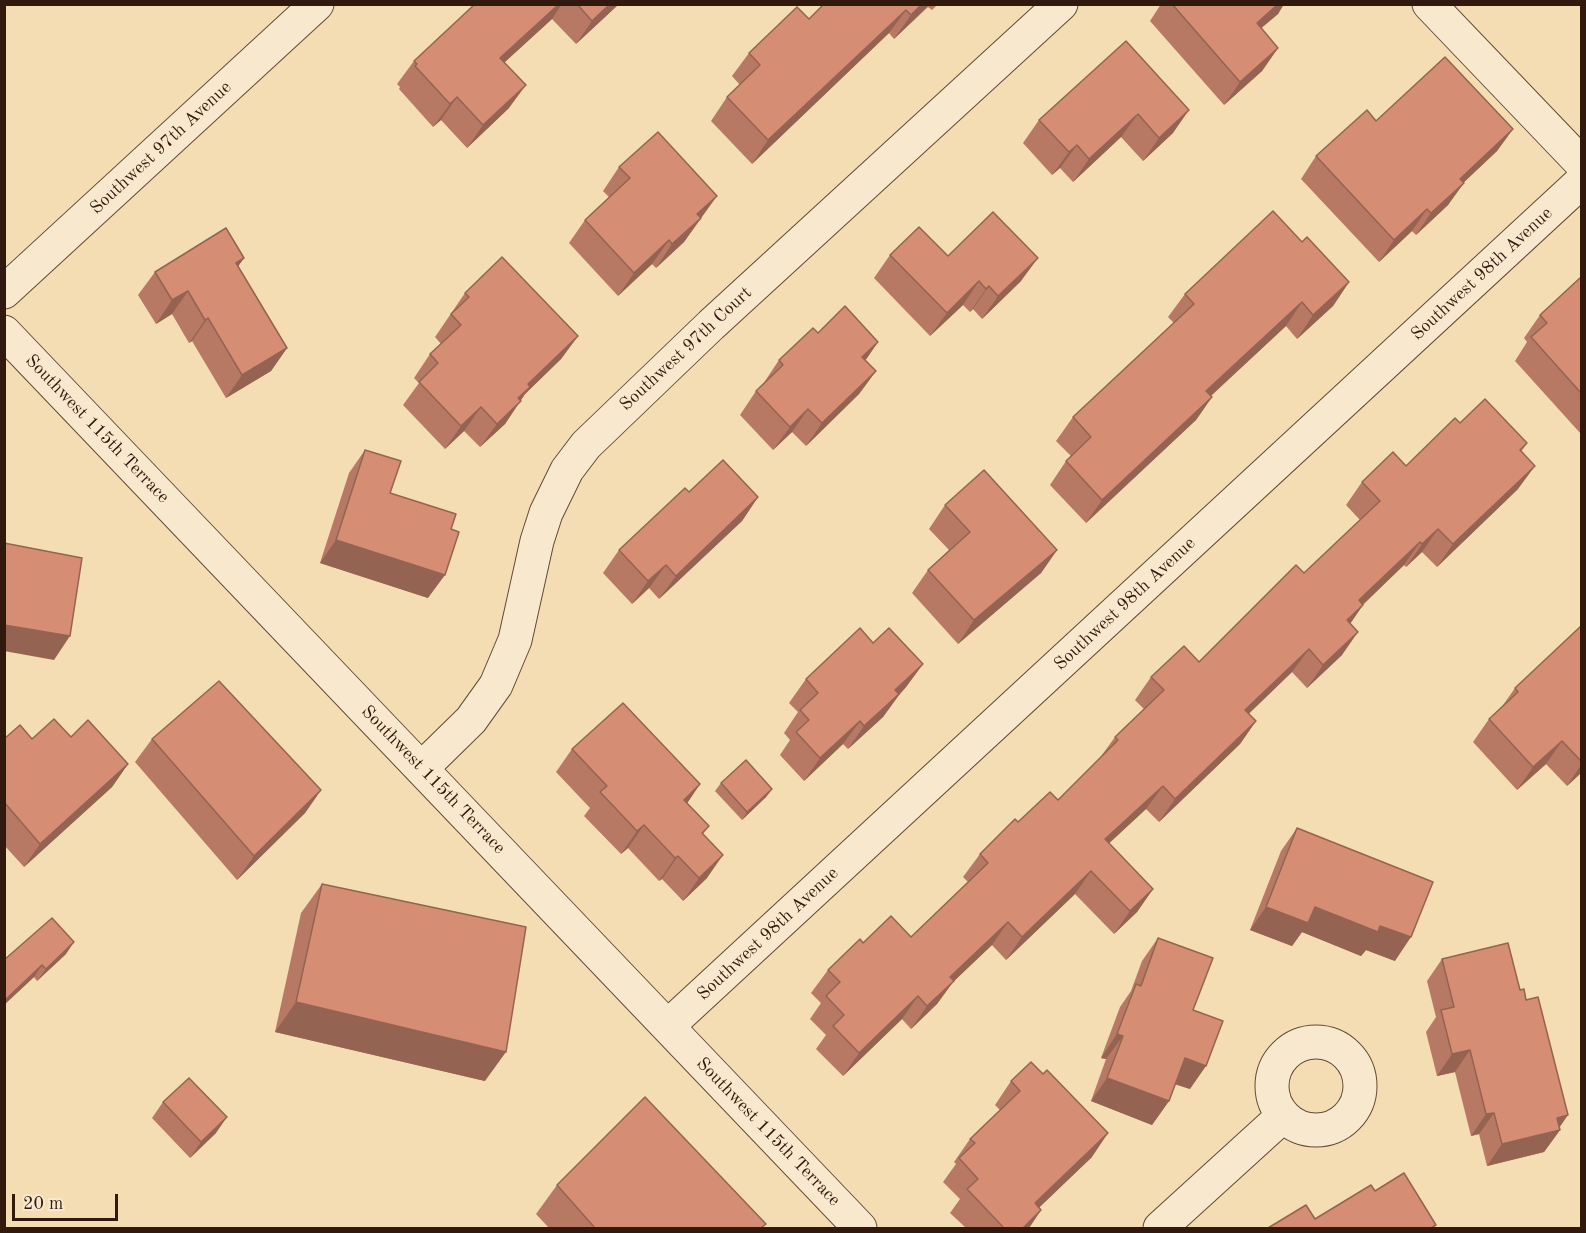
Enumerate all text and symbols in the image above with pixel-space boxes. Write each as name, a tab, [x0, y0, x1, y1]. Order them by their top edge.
street label: Southwest 97th Avenue	[86, 77, 236, 219]
street label: Southwest 98th Avenue	[1407, 203, 1557, 345]
street label: Southwest 97th Court	[616, 282, 756, 416]
street label: Southwest 115th Terrace	[20, 350, 174, 508]
street label: Southwest 98th Avenue	[1050, 533, 1200, 675]
street label: Southwest 115th Terrace	[356, 701, 510, 859]
street label: Southwest 98th Avenue	[693, 863, 843, 1005]
street label: Southwest 115th Terrace	[691, 1053, 845, 1211]
scale bar	[15, 1182, 122, 1220]
text: 20 m	[23, 1195, 63, 1213]

